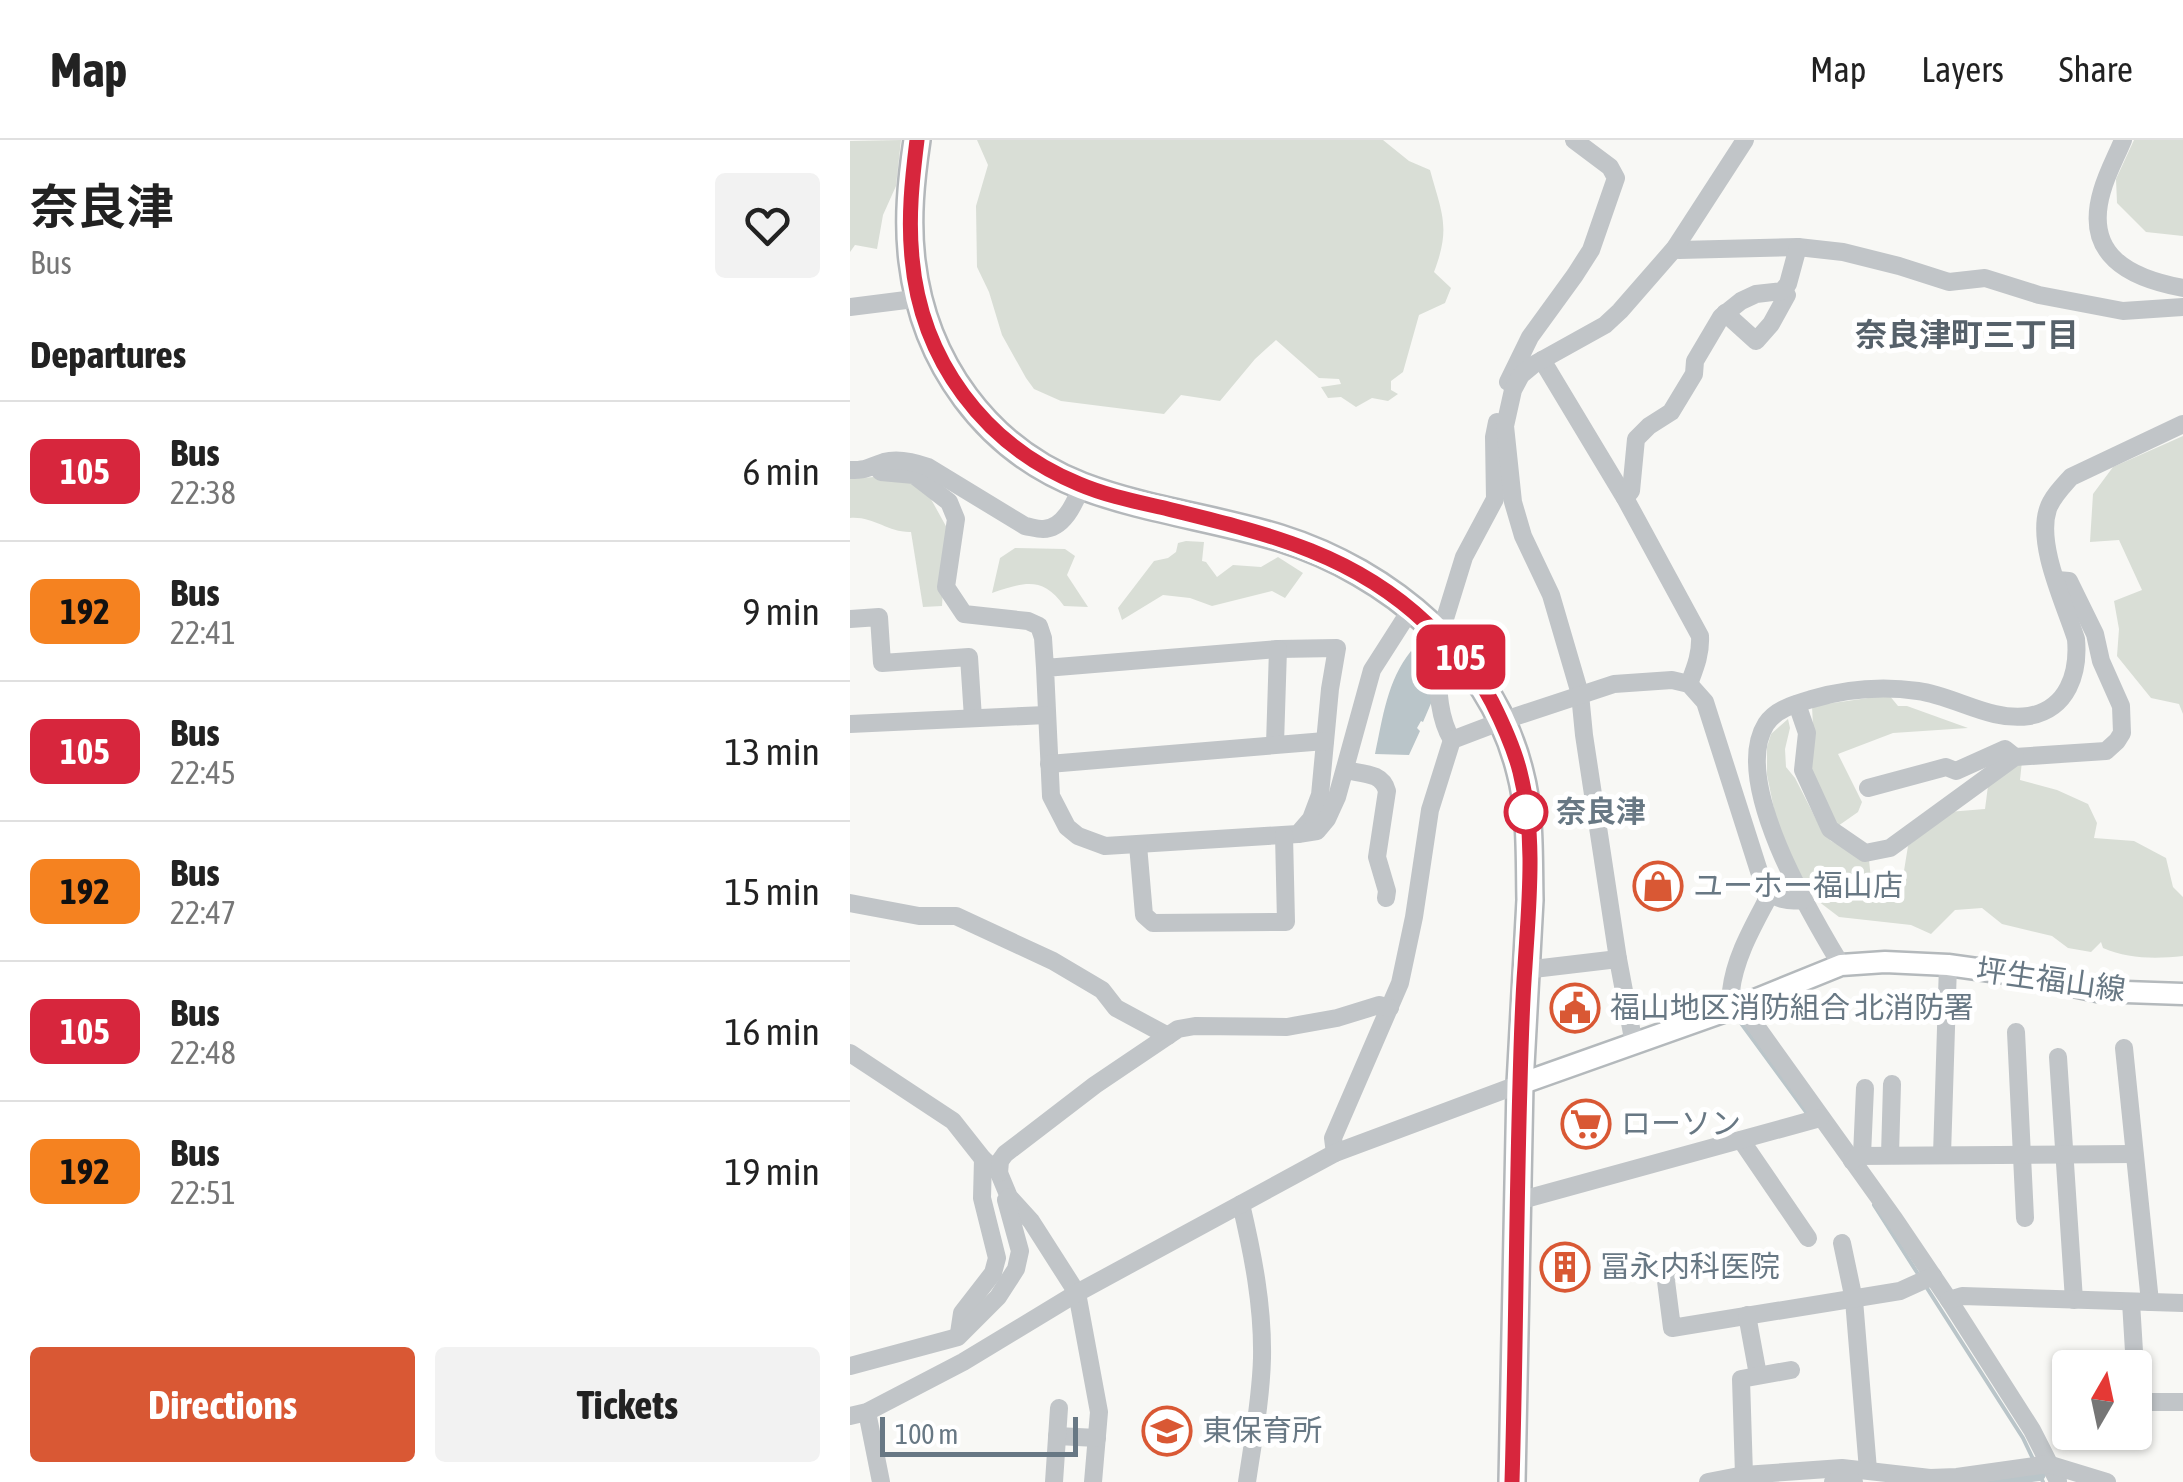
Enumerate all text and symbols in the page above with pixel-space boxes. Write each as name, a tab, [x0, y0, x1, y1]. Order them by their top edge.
text: Map	[50, 42, 127, 97]
text: Map	[1810, 49, 1866, 89]
text: Layers	[1921, 49, 2004, 89]
text: Share	[2059, 49, 2133, 89]
button: heart	[715, 173, 820, 278]
text: 奈良津	[30, 179, 174, 234]
text: Bus	[30, 244, 72, 281]
district label: 奈良津町三丁目	[1855, 316, 2079, 353]
text: Departures	[30, 333, 186, 376]
text: Bus	[170, 431, 220, 474]
text: 6 min	[742, 450, 820, 493]
text: 105	[60, 451, 110, 491]
text: 22:38	[170, 474, 236, 511]
text: Bus	[170, 571, 220, 614]
text: 9 min	[742, 590, 820, 633]
text: 192	[60, 591, 110, 631]
text: 22:41	[170, 614, 236, 651]
line badge: 105	[1404, 624, 1518, 690]
text: 105	[1436, 637, 1486, 677]
text: Bus	[170, 711, 220, 754]
text: 13 min	[725, 730, 820, 773]
text: 105	[60, 731, 110, 771]
text: 22:45	[170, 754, 236, 791]
marker: 奈良津	[1505, 791, 1547, 833]
place label: 奈良津	[1556, 794, 1646, 828]
text: Bus	[170, 851, 220, 894]
shop icon: ユーホー福山店	[1632, 860, 1684, 912]
place label: ユーホー福山店	[1693, 868, 1903, 902]
text: 15 min	[725, 870, 820, 913]
text: 192	[60, 871, 110, 911]
text: 22:47	[170, 894, 236, 931]
street label: 坪生福山線	[1975, 952, 2128, 1006]
public building icon: 福山地区消防組合 北消防署	[1549, 982, 1601, 1034]
place label: 福山地区消防組合 北消防署	[1610, 990, 1974, 1024]
text: Bus	[170, 991, 220, 1034]
text: 16 min	[725, 1010, 820, 1053]
text: 105	[60, 1011, 110, 1051]
text: 22:48	[170, 1034, 236, 1071]
supermarket icon: ローソン	[1560, 1098, 1612, 1150]
place label: ローソン	[1621, 1106, 1741, 1140]
text: Bus	[170, 1131, 220, 1174]
text: 19 min	[725, 1150, 820, 1193]
text: 192	[60, 1151, 110, 1191]
text: 22:51	[170, 1174, 236, 1211]
building icon: 冨永内科医院	[1539, 1241, 1591, 1293]
place label: 冨永内科医院	[1600, 1249, 1780, 1283]
button: Directions	[30, 1347, 415, 1462]
button: Tickets	[435, 1347, 820, 1462]
north arrow	[2052, 1350, 2152, 1450]
map controls	[2052, 1350, 2152, 1450]
school or university icon: 東保育所	[1141, 1405, 1193, 1457]
scale bar	[880, 1412, 1078, 1456]
place label: 東保育所	[1202, 1413, 1322, 1447]
text: 100 m	[895, 1418, 958, 1450]

